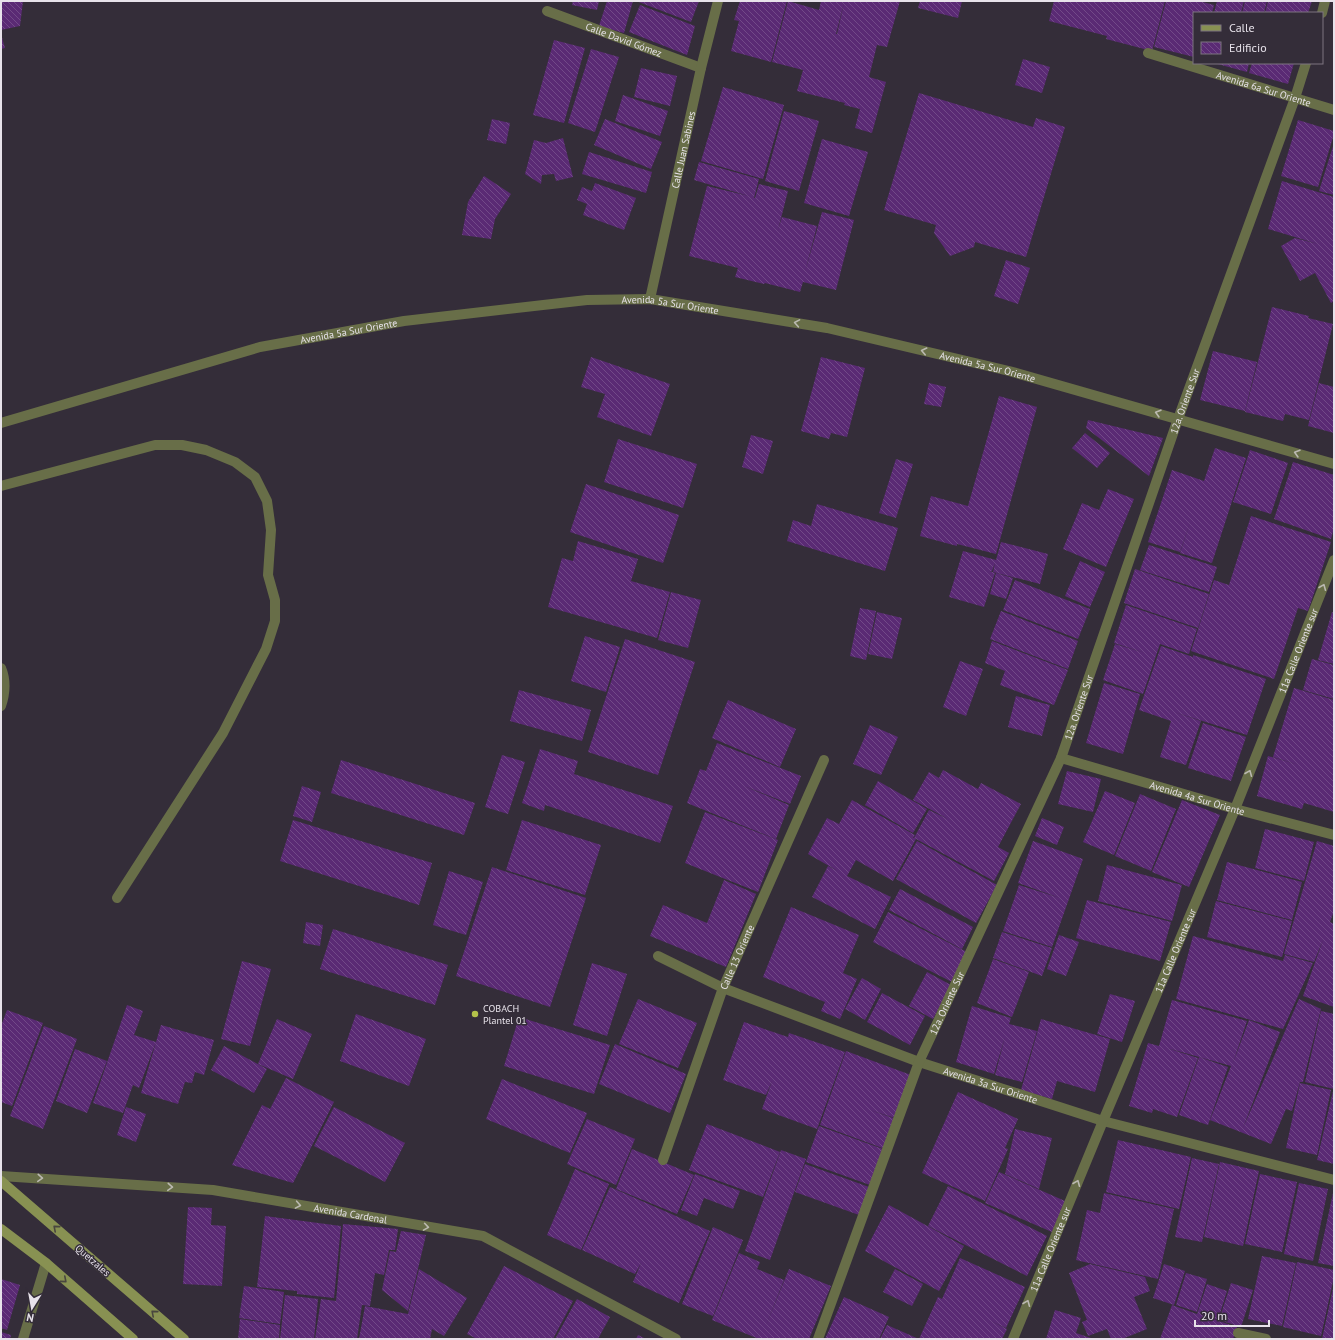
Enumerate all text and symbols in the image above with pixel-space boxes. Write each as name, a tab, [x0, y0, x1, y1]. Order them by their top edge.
legend	[1193, 12, 1323, 64]
street label: Calle David Gómez	[584, 20, 664, 60]
text: Calle	[1229, 20, 1255, 35]
text: Edificio	[1229, 40, 1267, 55]
street label: Avenida 6a Sur Oriente	[1215, 68, 1312, 110]
street label: Calle Juan Sabines	[669, 110, 698, 190]
street label: Avenida 5a Sur Oriente	[621, 293, 720, 317]
street label: Avenida 5a Sur Oriente	[299, 316, 398, 347]
one-way arrow	[794, 320, 800, 328]
one-way arrow	[921, 347, 928, 356]
street label: Avenida 5a Sur Oriente	[938, 349, 1037, 385]
street label: 12a. Oriente Sur	[1167, 366, 1203, 436]
one-way arrow	[1155, 409, 1162, 418]
one-way arrow	[1293, 449, 1300, 458]
one-way arrow	[1318, 584, 1326, 592]
street label: 11a Calle Oriente sur	[1276, 606, 1321, 695]
street label: 12a. Oriente Sur	[1062, 672, 1096, 742]
one-way arrow	[1245, 770, 1253, 777]
street label: Avenida 4a Sur Oriente	[1148, 778, 1246, 818]
street label: 11a Calle Oriente sur	[1152, 906, 1199, 995]
street label: Calle 13 Oriente	[717, 923, 757, 992]
street label: 12a. Oriente Sur	[927, 969, 968, 1037]
place label: COBACH Plantel 01	[483, 1002, 527, 1027]
marker: COBACH Plantel 01	[470, 1009, 480, 1019]
street label: Avenida 3a Sur Oriente	[942, 1064, 1039, 1107]
one-way arrow	[37, 1174, 43, 1183]
one-way arrow	[1072, 1179, 1080, 1187]
one-way arrow	[167, 1183, 173, 1192]
one-way arrow	[295, 1200, 301, 1209]
street label: Avenida Cardenal	[313, 1201, 388, 1227]
street label: 11a Calle Oriente sur	[1027, 1205, 1074, 1294]
one-way arrow	[423, 1222, 429, 1231]
one-way arrow	[53, 1226, 61, 1233]
street label: Quetzales	[72, 1242, 113, 1279]
one-way arrow	[60, 1275, 67, 1282]
north arrow	[12, 1288, 52, 1328]
one-way arrow	[1023, 1299, 1031, 1306]
scale bar	[1195, 1302, 1269, 1328]
text: 20 m	[1201, 1308, 1227, 1323]
text: N	[25, 1310, 35, 1325]
one-way arrow	[152, 1311, 159, 1318]

